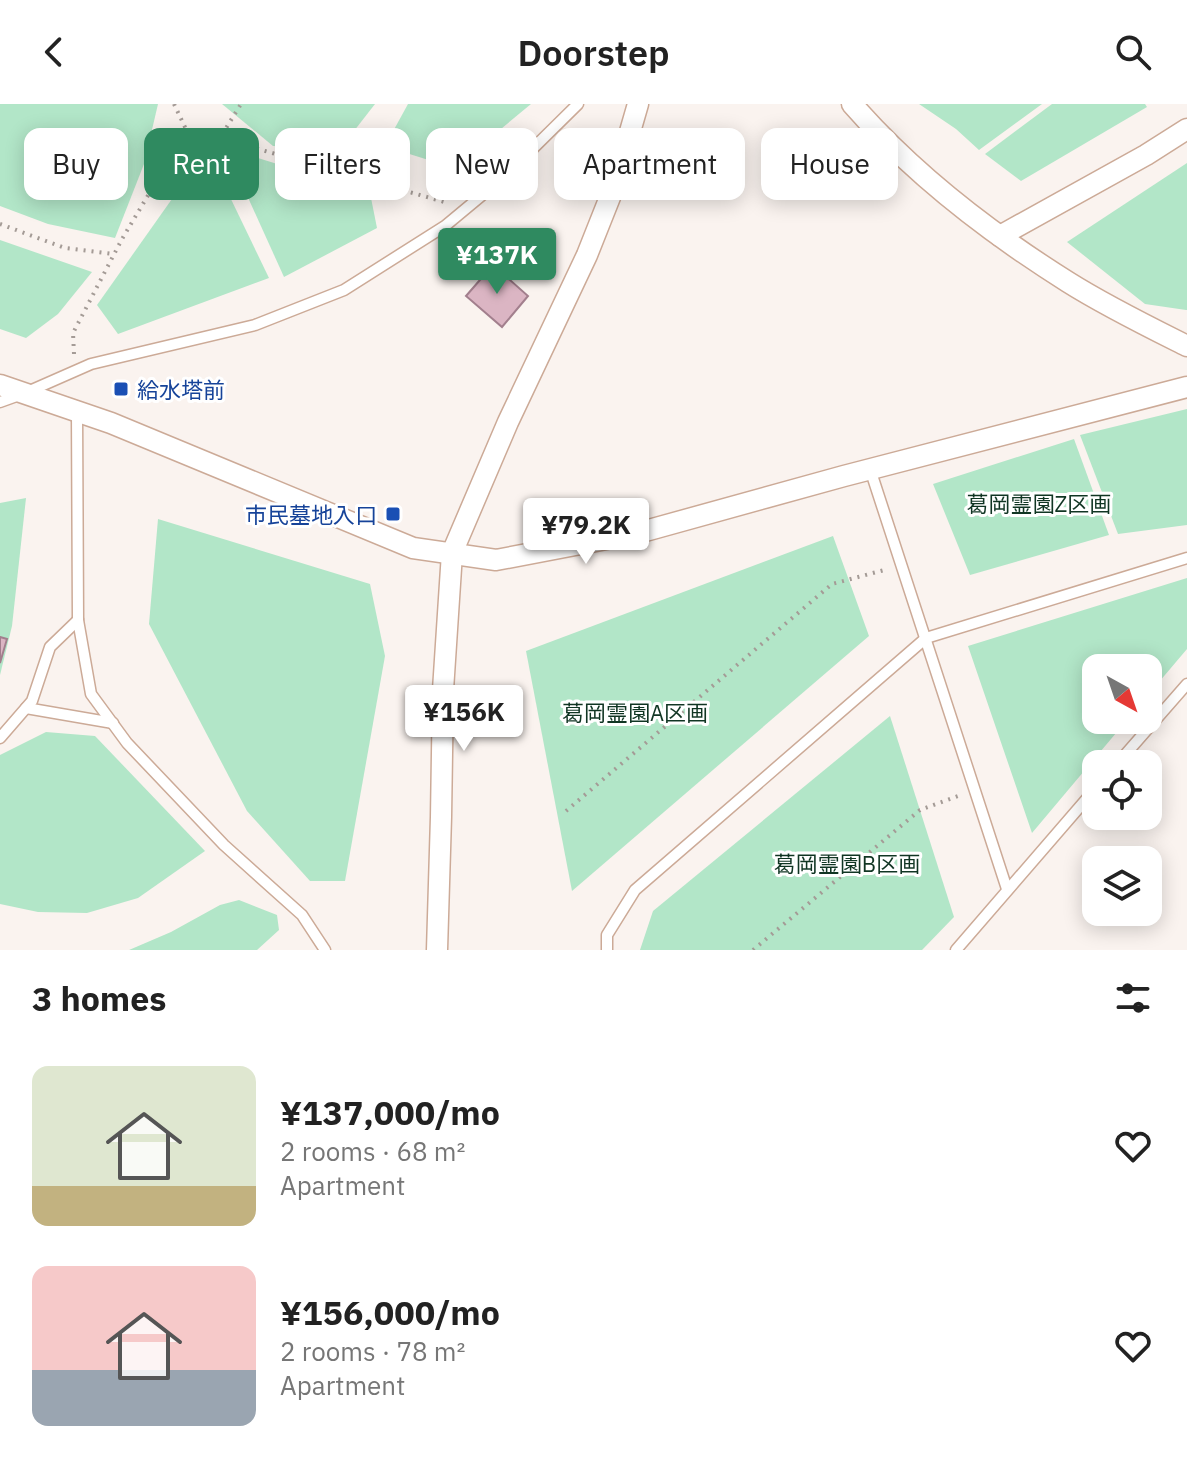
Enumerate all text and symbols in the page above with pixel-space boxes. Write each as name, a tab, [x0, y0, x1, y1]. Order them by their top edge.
text: Doorstep	[517, 29, 670, 76]
icon: back	[32, 30, 76, 74]
icon: search	[1111, 30, 1155, 74]
chip: Buy	[24, 128, 128, 200]
chip: Rent	[144, 128, 259, 200]
chip: Filters	[275, 128, 410, 200]
chip: New	[426, 128, 538, 200]
chip: Apartment	[554, 128, 745, 200]
chip: House	[761, 128, 898, 200]
pin: ¥137K	[441, 228, 553, 296]
text: ¥137K	[456, 237, 538, 271]
place label: 給水塔前	[137, 375, 225, 404]
marker: 給水塔前	[112, 380, 130, 398]
park label: 葛岡霊園Z区画	[967, 489, 1111, 518]
pin: ¥79.2K	[521, 498, 651, 566]
place label: 市民墓地入口	[245, 500, 377, 529]
marker: 市民墓地入口	[384, 505, 402, 523]
text: ¥79.2K	[541, 507, 631, 541]
north arrow	[1082, 654, 1162, 734]
map controls	[1082, 654, 1162, 926]
pin: ¥156K	[408, 685, 520, 753]
text: ¥156K	[423, 694, 505, 728]
park label: 葛岡霊園A区画	[562, 698, 708, 727]
button: locate	[1082, 750, 1162, 830]
button: layers	[1082, 846, 1162, 926]
park label: 葛岡霊園B区画	[774, 849, 920, 878]
text: 3 homes	[32, 976, 167, 1020]
icon: filters	[1111, 976, 1155, 1020]
text: ¥137,000/mo	[280, 1090, 500, 1134]
icon: home	[96, 1098, 192, 1194]
icon: heart	[1111, 1124, 1155, 1168]
text: 2 rooms · 68 m²	[280, 1134, 465, 1168]
text: Apartment	[280, 1168, 405, 1202]
text: ¥156,000/mo	[280, 1290, 500, 1334]
icon: home	[96, 1298, 192, 1394]
icon: heart	[1111, 1324, 1155, 1368]
text: 2 rooms · 78 m²	[280, 1334, 465, 1368]
text: Apartment	[280, 1368, 405, 1402]

